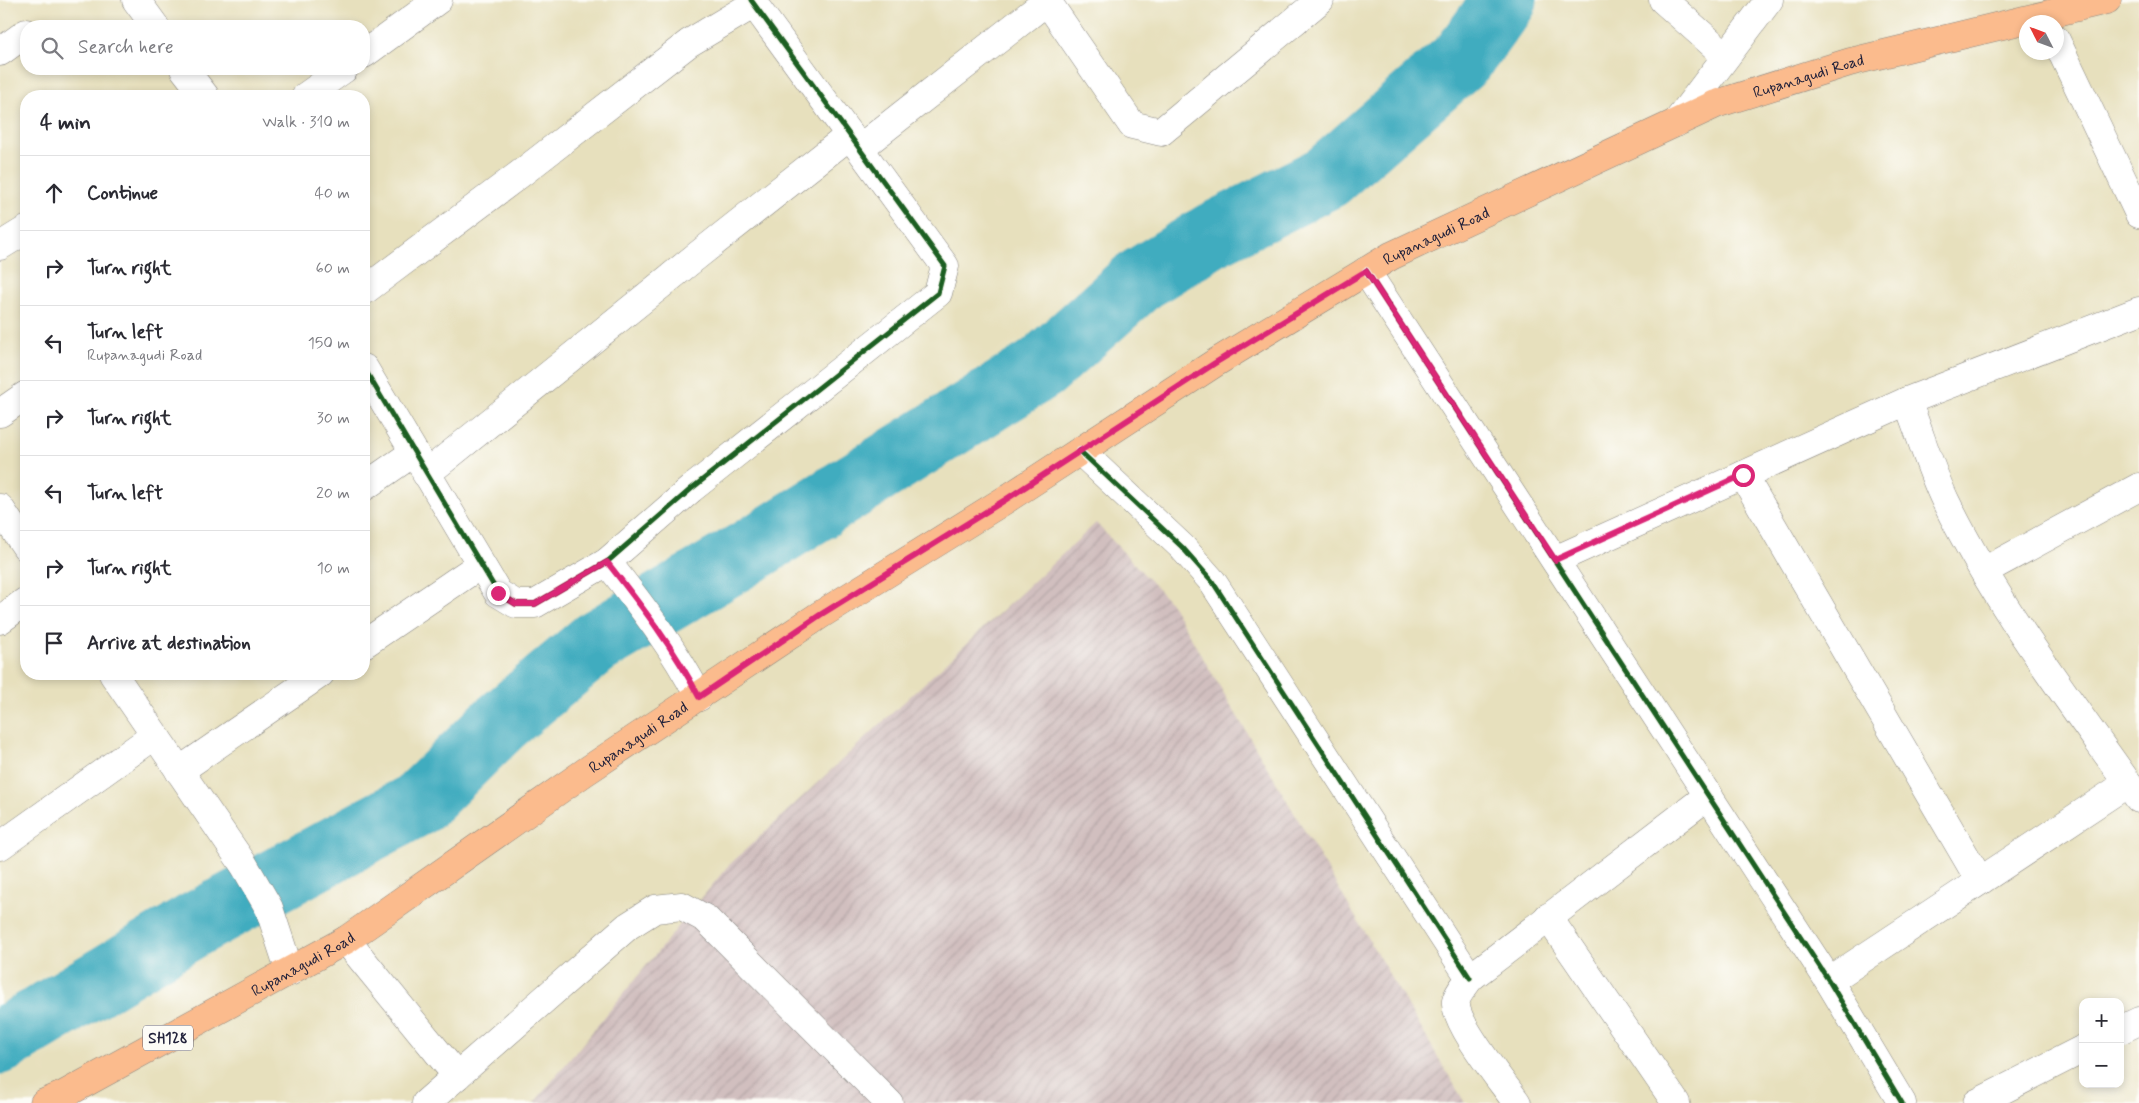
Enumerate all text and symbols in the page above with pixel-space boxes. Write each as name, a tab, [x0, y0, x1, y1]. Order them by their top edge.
north arrow	[2019, 15, 2064, 60]
search box	[20, 20, 370, 75]
icon: search	[38, 34, 66, 62]
text: Search here	[78, 35, 174, 60]
street label: Rupanagudi Road	[1750, 50, 1866, 104]
text: 4 min	[40, 109, 91, 137]
text: Walk · 310 m	[262, 112, 350, 133]
icon: ahead	[40, 179, 68, 207]
text: Continue	[87, 181, 158, 206]
text: 40 m	[314, 183, 350, 204]
street label: Rupanagudi Road	[1379, 202, 1493, 271]
icon: right	[40, 254, 68, 282]
text: Turn right	[87, 256, 171, 281]
text: 60 m	[316, 258, 350, 279]
text: Turn left	[87, 320, 163, 345]
icon: left	[40, 329, 68, 357]
text: 150 m	[308, 333, 350, 354]
text: Rupanagudi Road	[87, 345, 202, 366]
icon: right	[40, 404, 68, 432]
text: Turn right	[87, 406, 171, 431]
text: 30 m	[317, 408, 350, 429]
route start	[1732, 464, 1755, 487]
icon: left	[40, 479, 68, 507]
text: Turn left	[87, 481, 163, 506]
text: 20 m	[316, 483, 350, 504]
icon: right	[40, 554, 68, 582]
text: Turn right	[87, 556, 171, 581]
text: 10 m	[317, 558, 350, 579]
route end	[487, 582, 510, 605]
icon: arrive	[40, 629, 68, 657]
text: Arrive at destination	[87, 631, 251, 656]
street label: Rupanagudi Road	[585, 697, 692, 779]
street label: Rupanagudi Road	[248, 928, 360, 1002]
map controls	[2079, 998, 2124, 1088]
button: +	[2079, 998, 2124, 1043]
road number: SH128	[143, 1026, 193, 1050]
button: −	[2079, 1043, 2124, 1088]

